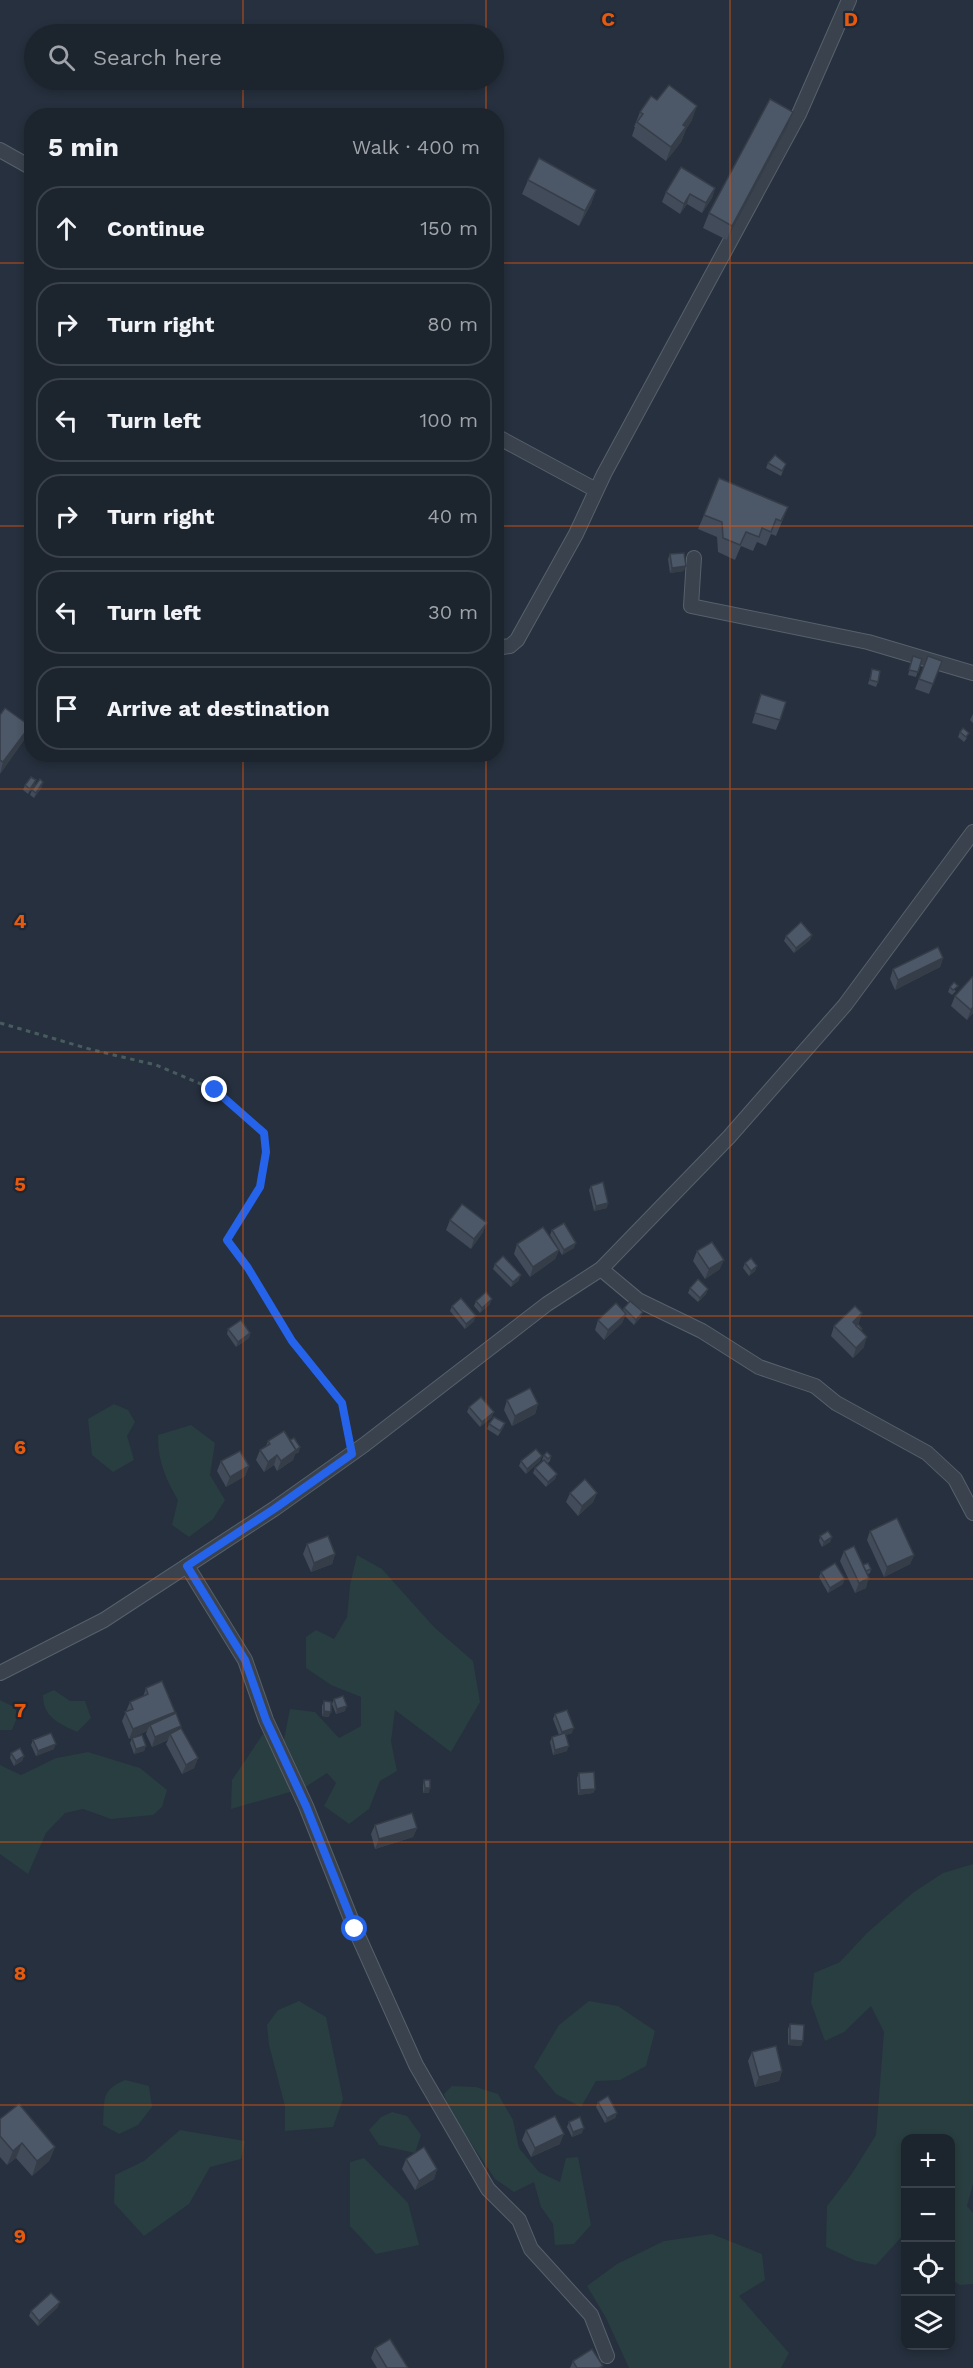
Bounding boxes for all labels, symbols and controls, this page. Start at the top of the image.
text: C [601,7,615,31]
text: D [844,7,858,31]
search box [24,24,504,90]
icon: search [45,41,78,74]
text: Search here [93,45,222,70]
text: 5 min [48,132,119,162]
text: Walk · 400 m [352,135,480,159]
icon: ahead [50,212,83,245]
text: Continue [107,216,205,241]
text: 150 m [420,216,478,240]
icon: right [50,308,83,341]
text: Turn right [107,312,214,337]
text: 80 m [427,312,478,336]
icon: left [50,404,83,437]
text: Turn left [107,408,201,433]
text: 100 m [419,408,478,432]
icon: right [50,500,83,533]
text: Turn right [107,504,214,529]
text: 40 m [427,504,478,528]
icon: left [50,596,83,629]
text: Turn left [107,600,201,625]
text: 30 m [428,600,478,624]
icon: arrive [50,692,83,725]
text: Arrive at destination [107,696,330,721]
text: 4 [14,909,27,933]
route end [201,1076,227,1102]
text: 5 [14,1172,26,1196]
text: 6 [14,1435,26,1459]
text: 7 [14,1698,26,1722]
route start [341,1915,367,1941]
text: 8 [14,1961,26,1985]
map controls [901,2134,955,2350]
button: + [901,2134,955,2188]
button: − [901,2188,955,2242]
text: 9 [14,2224,26,2248]
button: locate [901,2242,955,2296]
button: layers [901,2296,955,2350]

